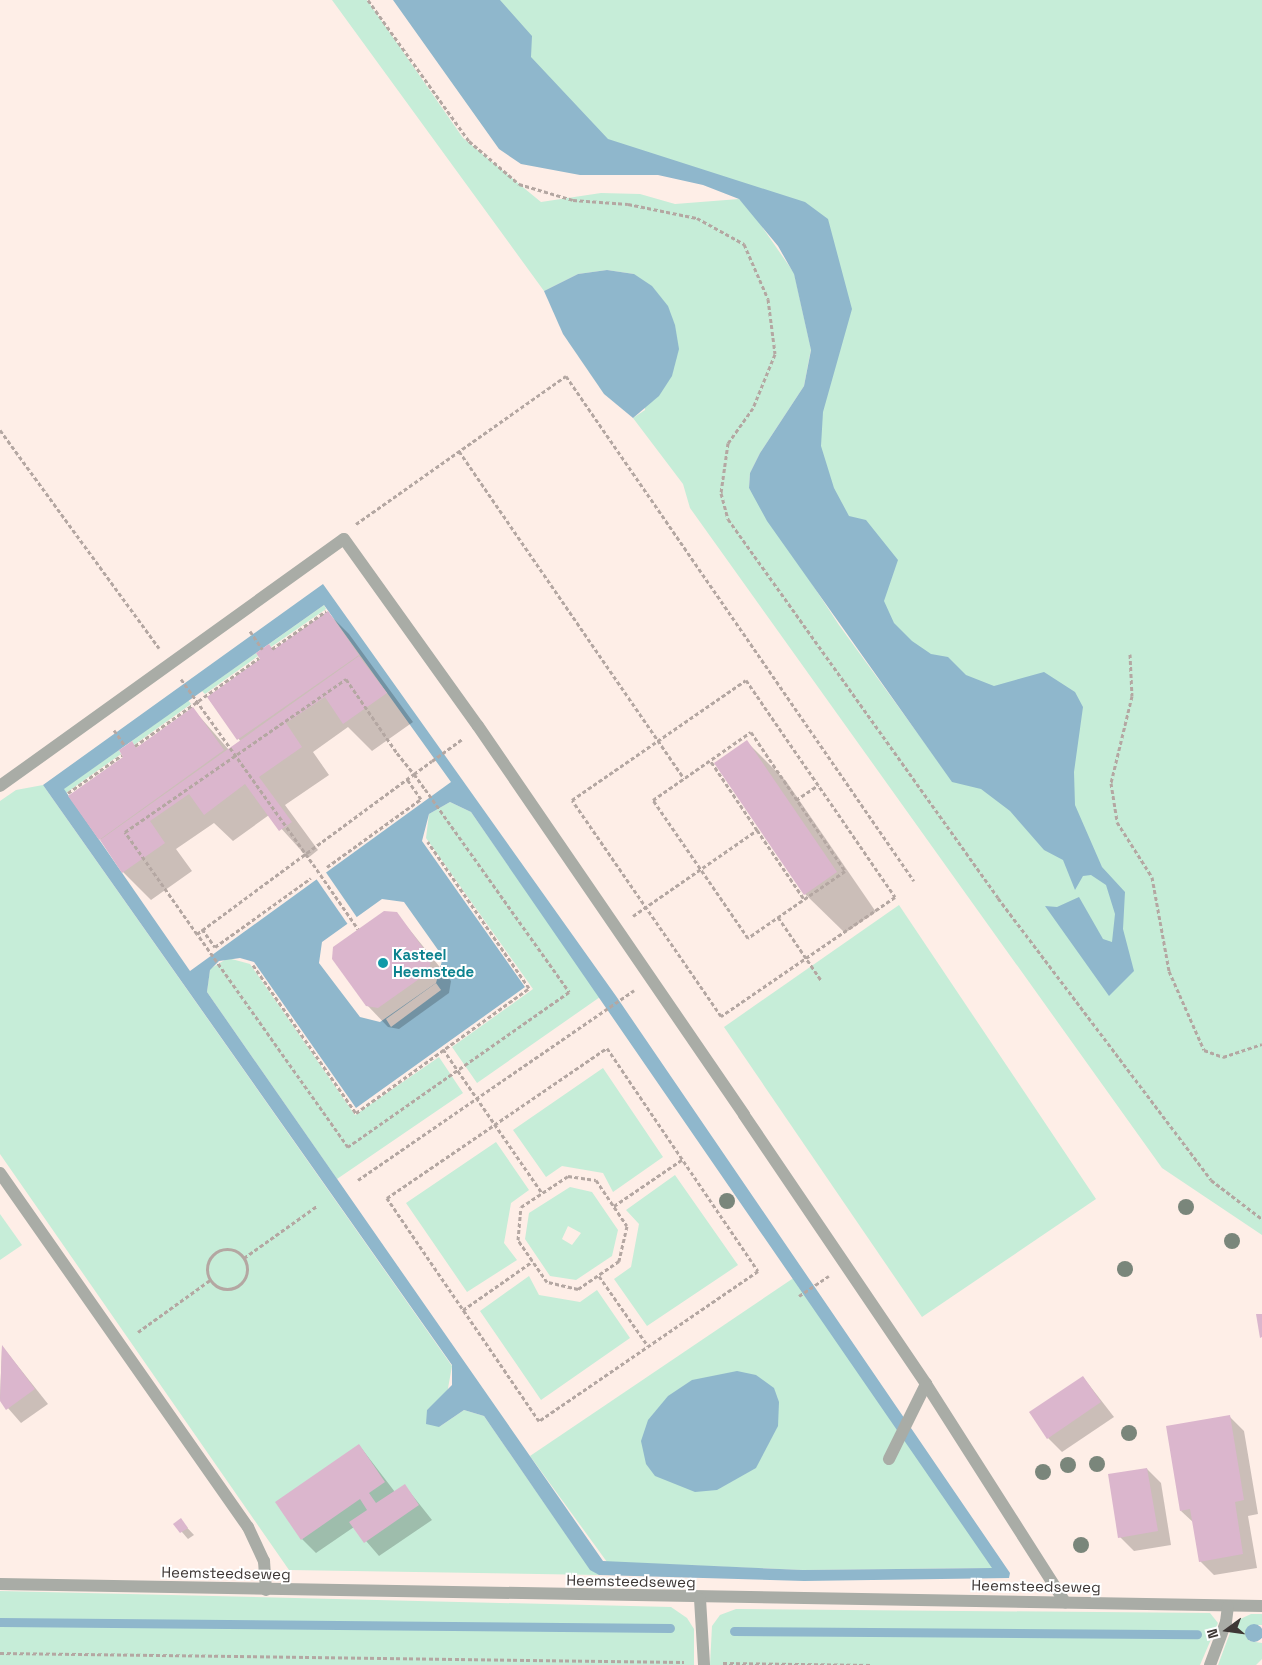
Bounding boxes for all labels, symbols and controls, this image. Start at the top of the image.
place label: Kasteel Heemstede [393,945,474,980]
marker: Kasteel Heemstede [377,957,389,969]
street label: Heemsteedseweg [161,1563,291,1583]
street label: Heemsteedseweg [566,1571,696,1591]
street label: Heemsteedseweg [971,1576,1101,1596]
north arrow [1202,1605,1252,1655]
text: N [1203,1627,1222,1640]

